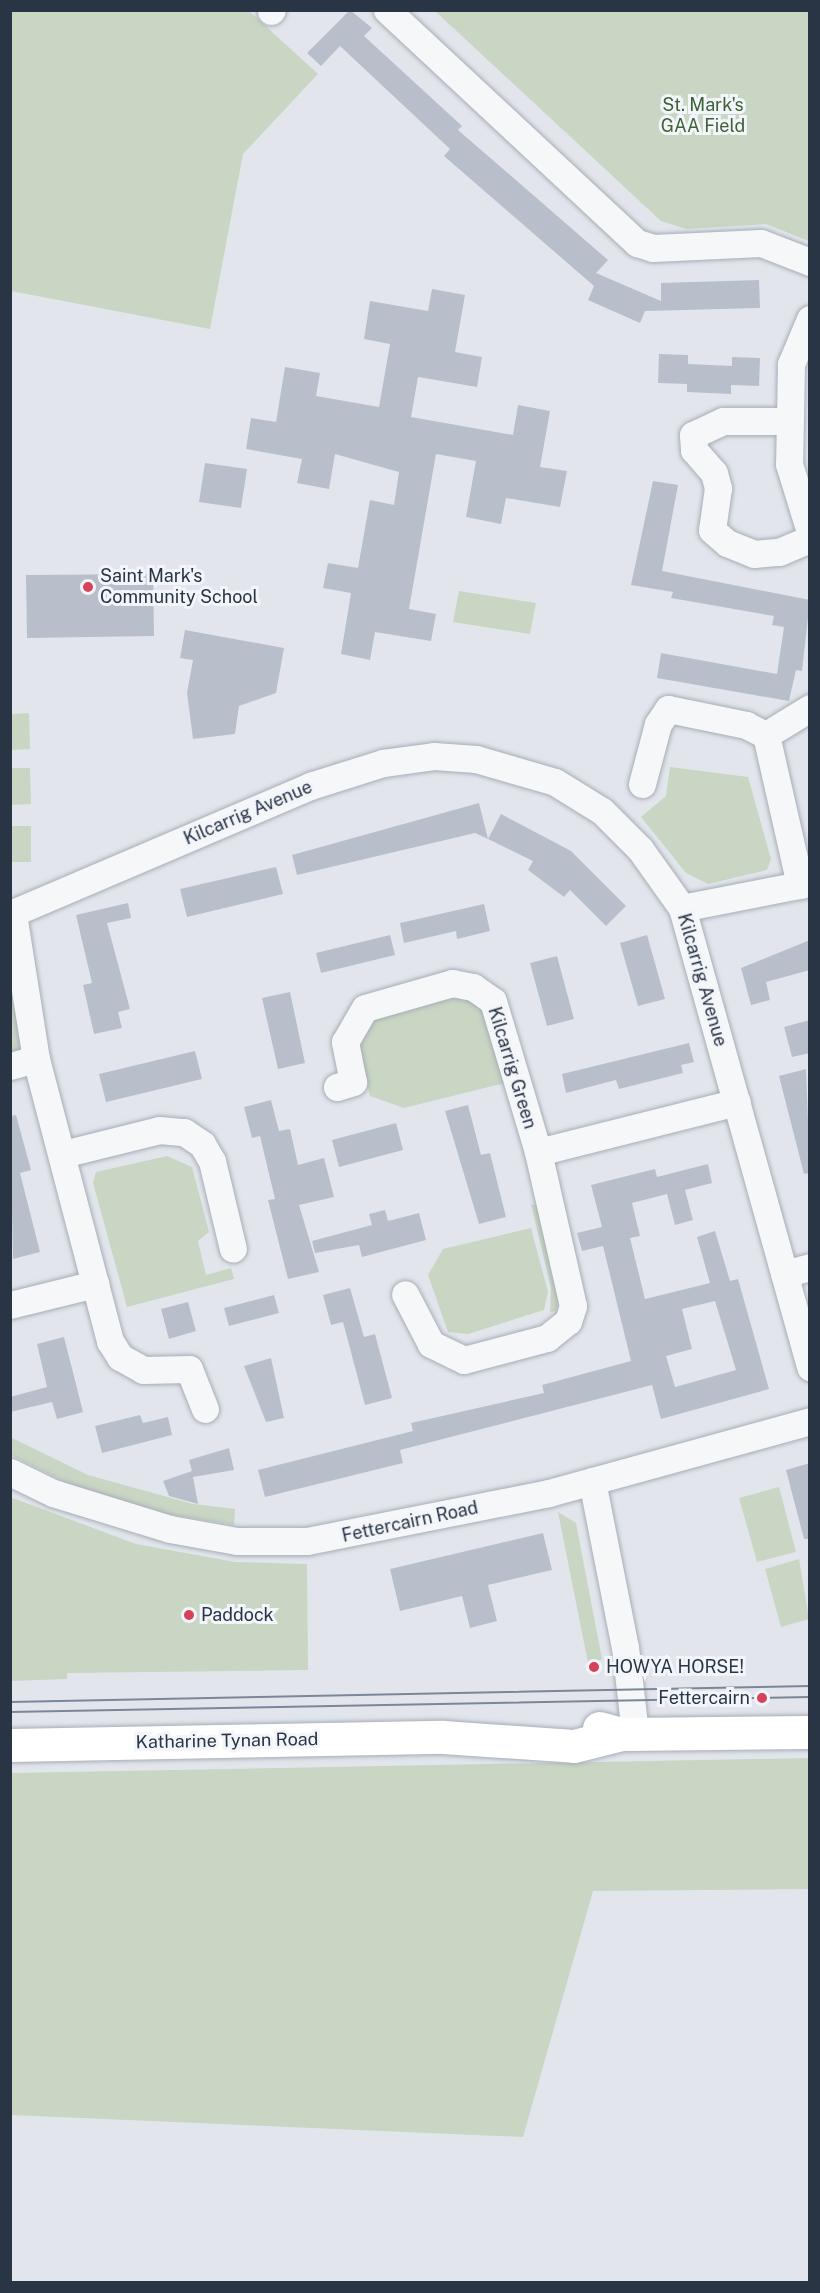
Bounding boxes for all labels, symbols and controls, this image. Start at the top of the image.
park label: St. Mark's GAA Field [661,95,745,138]
place label: Saint Mark's Community School [100,566,258,608]
marker: Saint Mark's Community School [81,580,95,594]
street label: Kilcarrig Avenue [181,776,315,850]
street label: Kilcarrig Avenue [673,911,731,1049]
street label: Kilcarrig Green [483,1004,541,1132]
street label: Fettercairn Road [340,1497,480,1547]
place label: Paddock [201,1604,274,1626]
marker: Paddock [182,1608,196,1622]
place label: HOWYA HORSE! [606,1656,744,1678]
marker: HOWYA HORSE! [587,1660,601,1674]
place label: Fettercairn [658,1687,750,1709]
marker: Fettercairn [755,1691,769,1705]
street label: Katharine Tynan Road [135,1729,319,1753]

